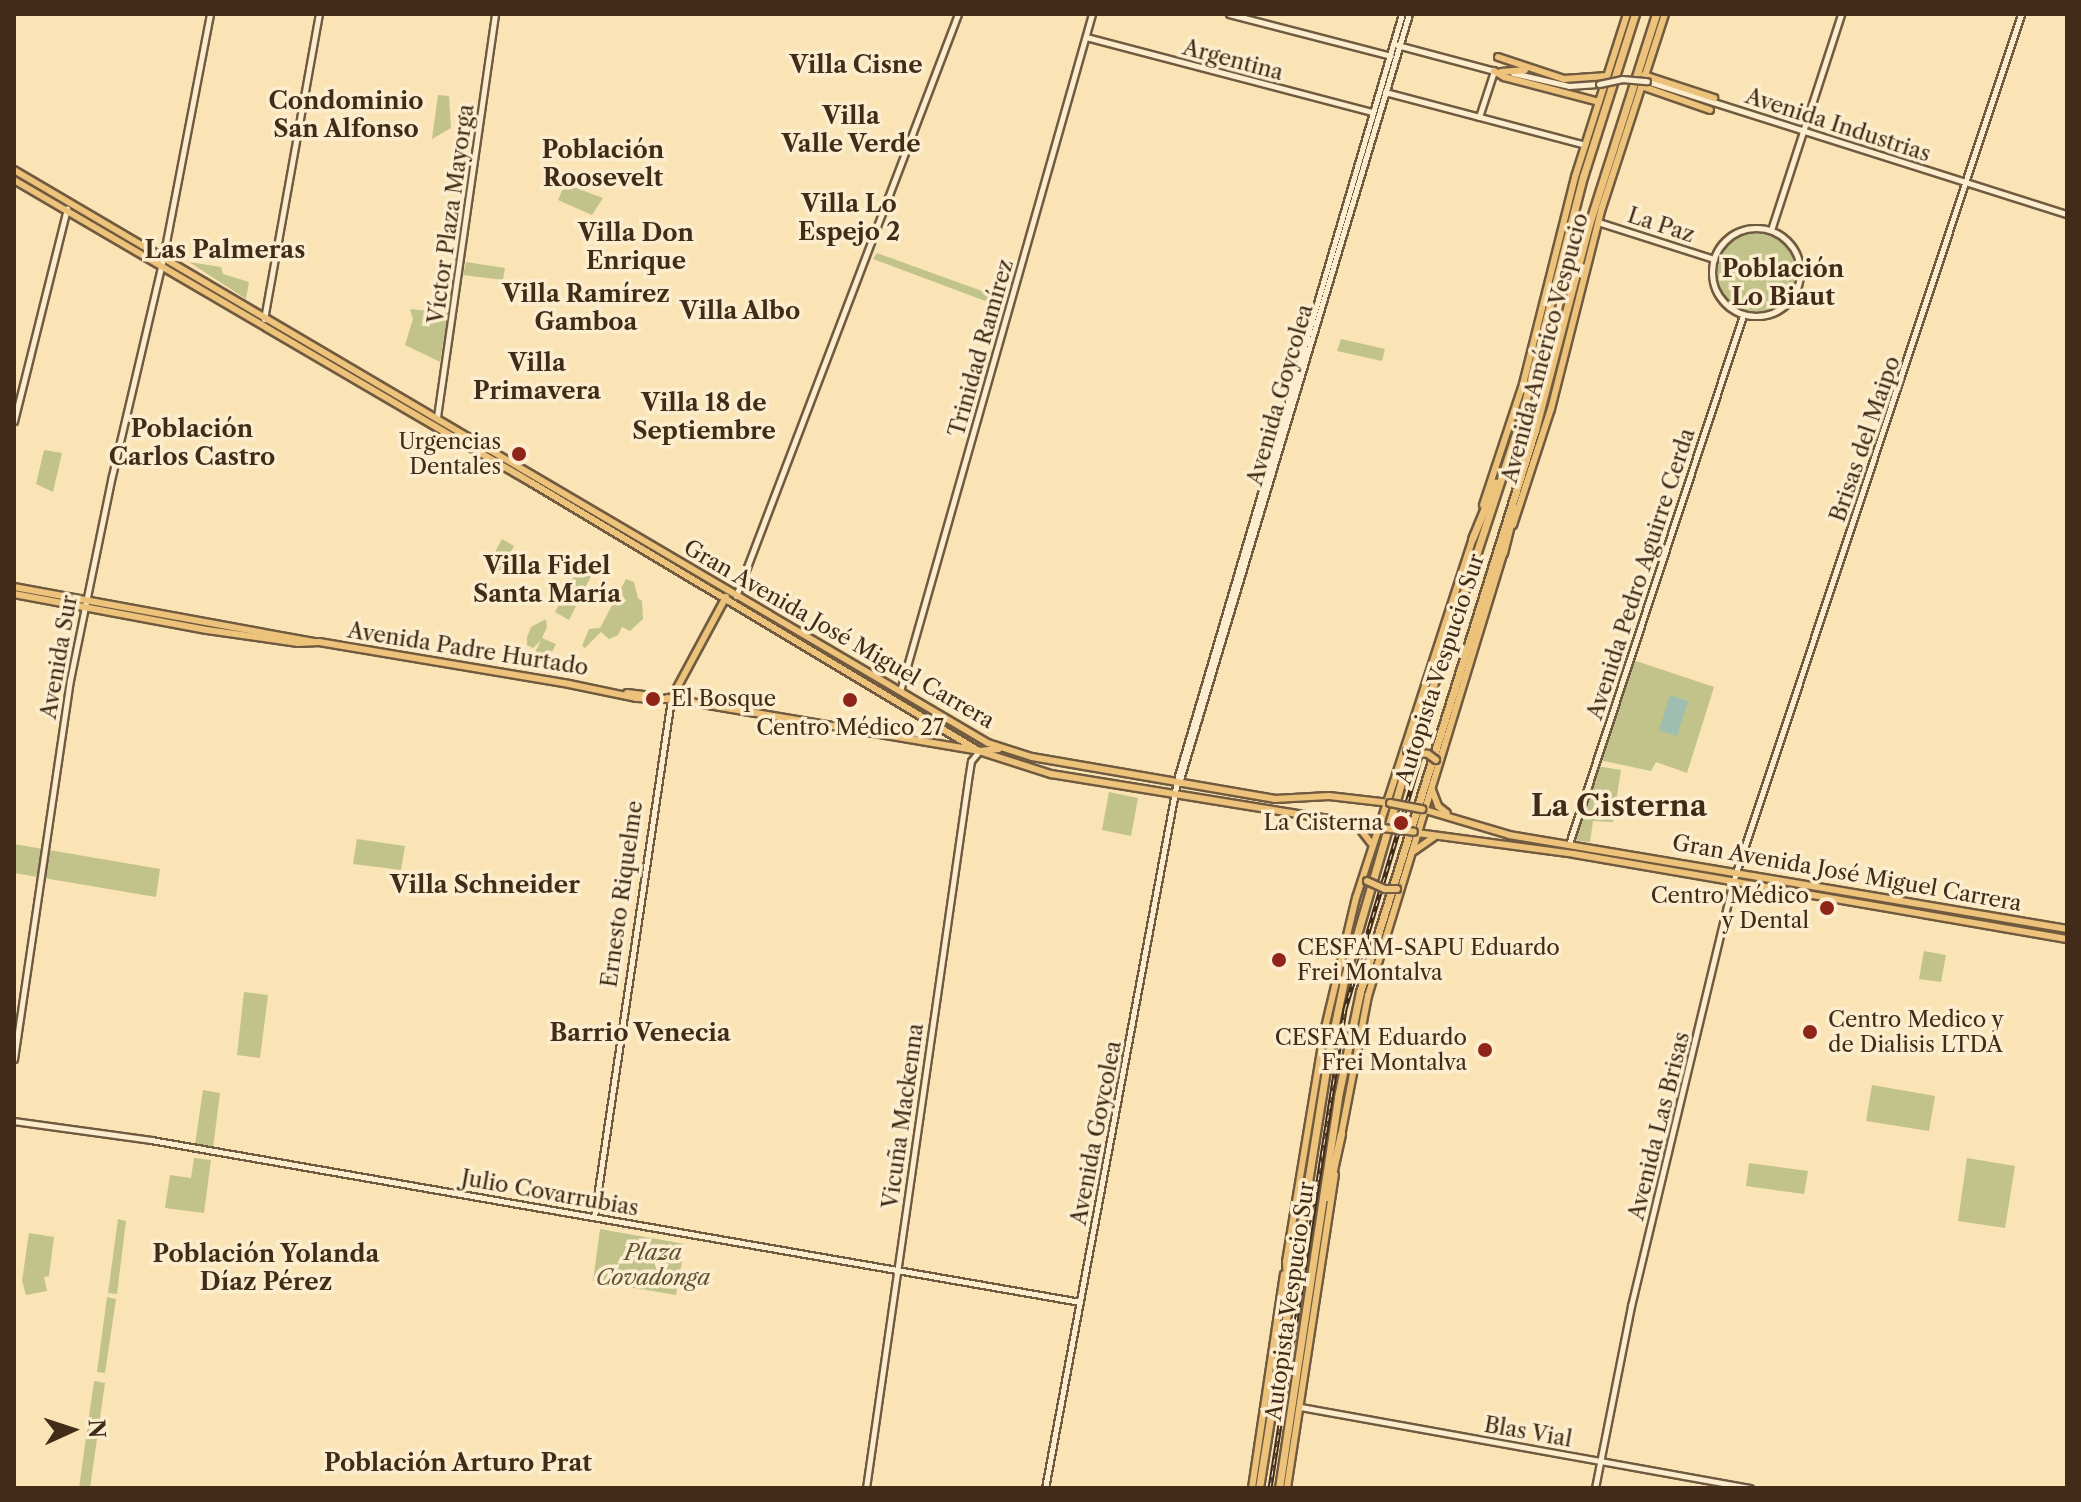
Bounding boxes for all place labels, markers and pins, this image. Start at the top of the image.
place label: Urgencias Dentales [398,428,501,480]
marker: Urgencias Dentales [508,443,530,465]
place label: El Bosque [671,686,776,712]
marker: El Bosque [642,688,664,710]
marker: Centro Médico 27 [839,689,861,711]
place label: Centro Médico 27 [756,715,944,741]
place label: La Cisterna [1263,810,1383,836]
marker: La Cisterna [1390,812,1412,834]
place label: Centro Médico y Dental [1651,882,1809,934]
marker: Centro Médico y Dental [1816,897,1838,919]
place label: CESFAM-SAPU Eduardo Frei Montalva [1297,934,1560,986]
marker: CESFAM-SAPU Eduardo Frei Montalva [1268,949,1290,971]
place label: Centro Medico y de Dialisis LTDA [1828,1006,2004,1058]
marker: Centro Medico y de Dialisis LTDA [1799,1021,1821,1043]
place label: CESFAM Eduardo Frei Montalva [1275,1024,1467,1076]
marker: CESFAM Eduardo Frei Montalva [1474,1039,1496,1061]

